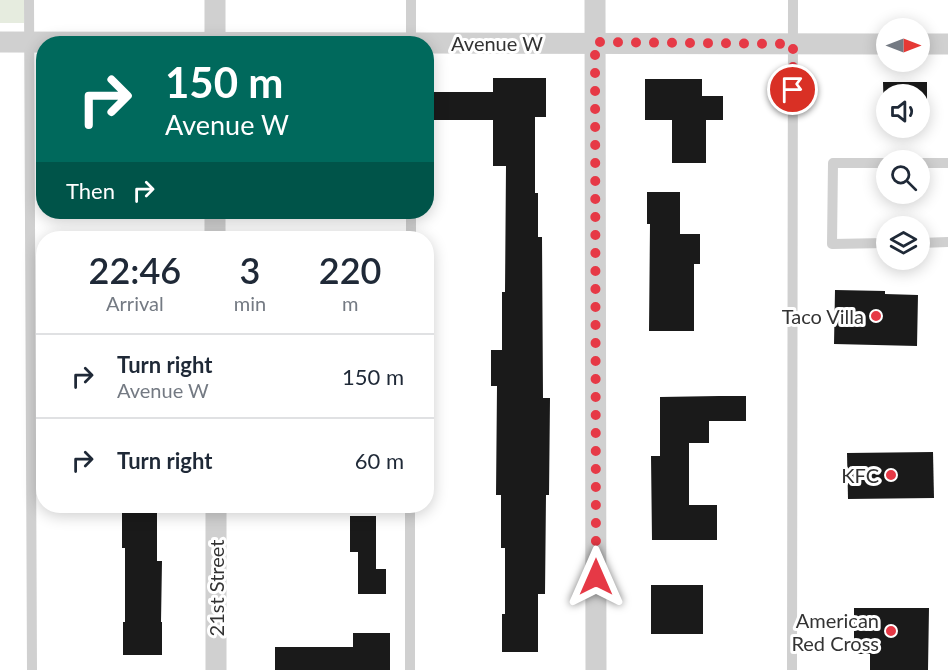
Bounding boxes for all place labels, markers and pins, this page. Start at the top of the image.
pin [767,64,818,115]
place label: Taco Villa [782,304,864,328]
marker: Taco Villa [869,309,883,323]
place label: KFC [841,463,879,487]
marker: KFC [884,468,898,482]
place label: American Red Cross [791,608,879,655]
marker: American Red Cross [884,624,898,638]

